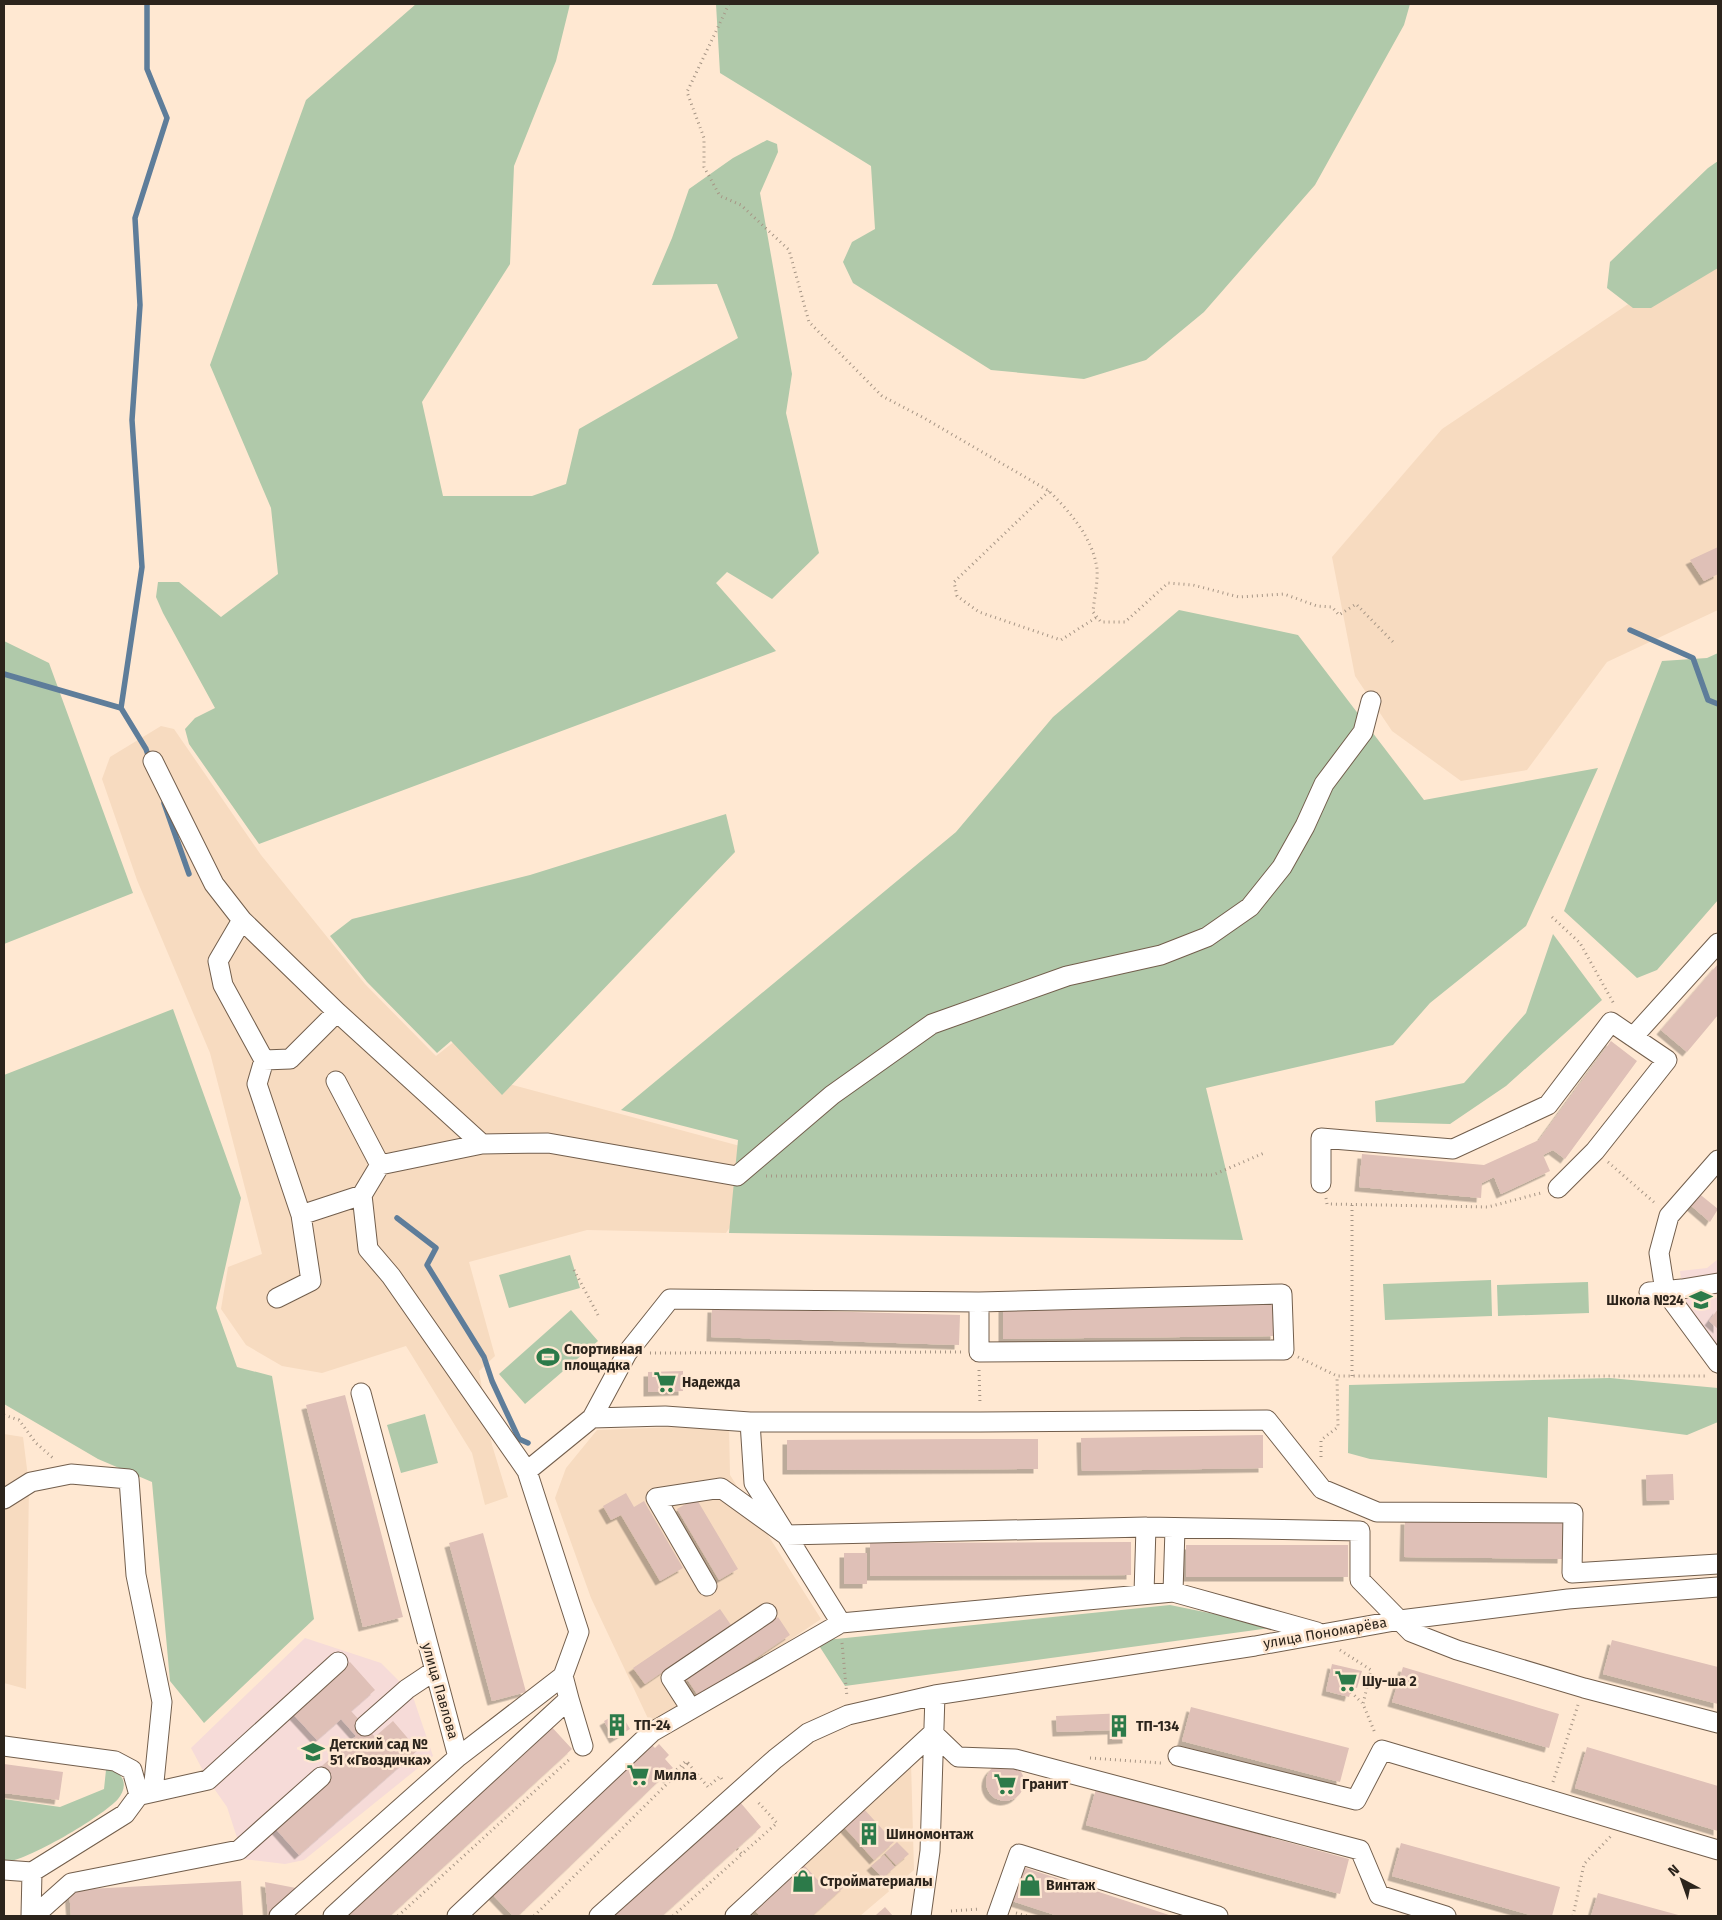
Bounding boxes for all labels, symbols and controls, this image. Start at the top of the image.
school or university icon: Школа №24 [1688,1287,1714,1313]
place label: Школа №24 [1606,1292,1684,1309]
place label: Спортивная площадка [564,1341,643,1374]
sports icon: Спортивная площадка [535,1344,561,1370]
supermarket icon: Надежда [652,1369,678,1395]
place label: Надежда [682,1374,741,1391]
street label: улица Пономарёва [1262,1614,1388,1652]
street label: улица Павлова [418,1641,462,1741]
supermarket icon: Шу-ша 2 [1333,1668,1359,1694]
place label: Шу-ша 2 [1362,1673,1417,1690]
building icon: ТП-24 [604,1712,630,1738]
building icon: ТП-134 [1106,1713,1132,1739]
place label: ТП-24 [634,1717,671,1734]
place label: ТП-134 [1136,1718,1179,1735]
place label: Детский сад № 51 «Гвоздичка» [329,1736,432,1769]
school or university icon: Детский сад № 51 «Гвоздичка» [300,1739,326,1765]
supermarket icon: Милла [625,1762,651,1788]
place label: Милла [654,1767,697,1784]
supermarket icon: Гранит [992,1771,1018,1797]
place label: Гранит [1022,1776,1069,1793]
building icon: Шиномонтаж [856,1821,882,1847]
place label: Шиномонтаж [886,1826,974,1843]
north arrow [1657,1855,1707,1905]
text: N [1665,1861,1683,1880]
shop icon: Стройматериалы [790,1868,816,1894]
shop icon: Винтаж [1017,1872,1043,1898]
place label: Стройматериалы [820,1873,933,1890]
place label: Винтаж [1046,1877,1096,1894]

